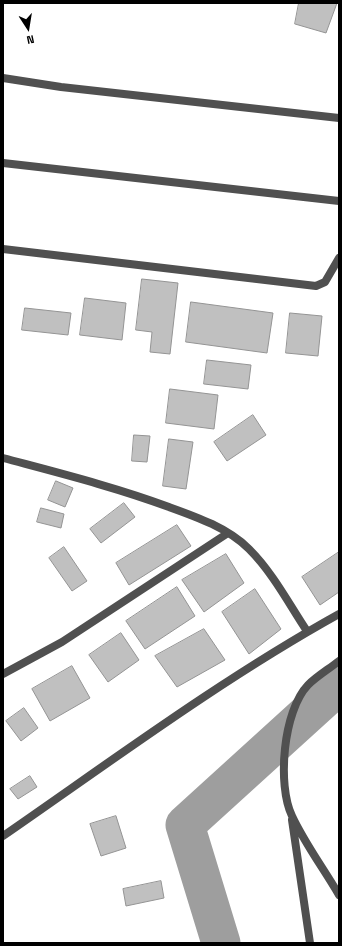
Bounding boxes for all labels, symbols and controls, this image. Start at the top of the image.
north arrow [8,8,48,48]
text: N [25,32,36,47]

